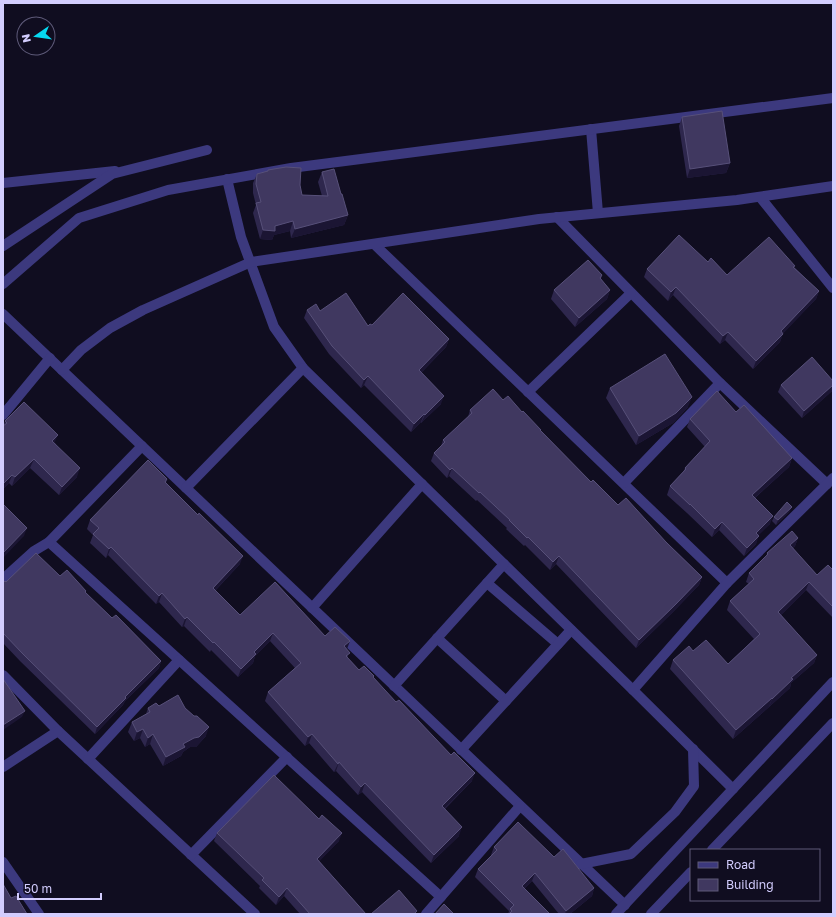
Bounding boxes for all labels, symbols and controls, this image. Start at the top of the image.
north arrow [16,16,56,56]
text: N [18,33,33,44]
legend [690,849,820,901]
text: Road [726,857,755,872]
scale bar [18,875,101,901]
text: Building [726,877,774,892]
text: 50 m [24,881,52,896]

